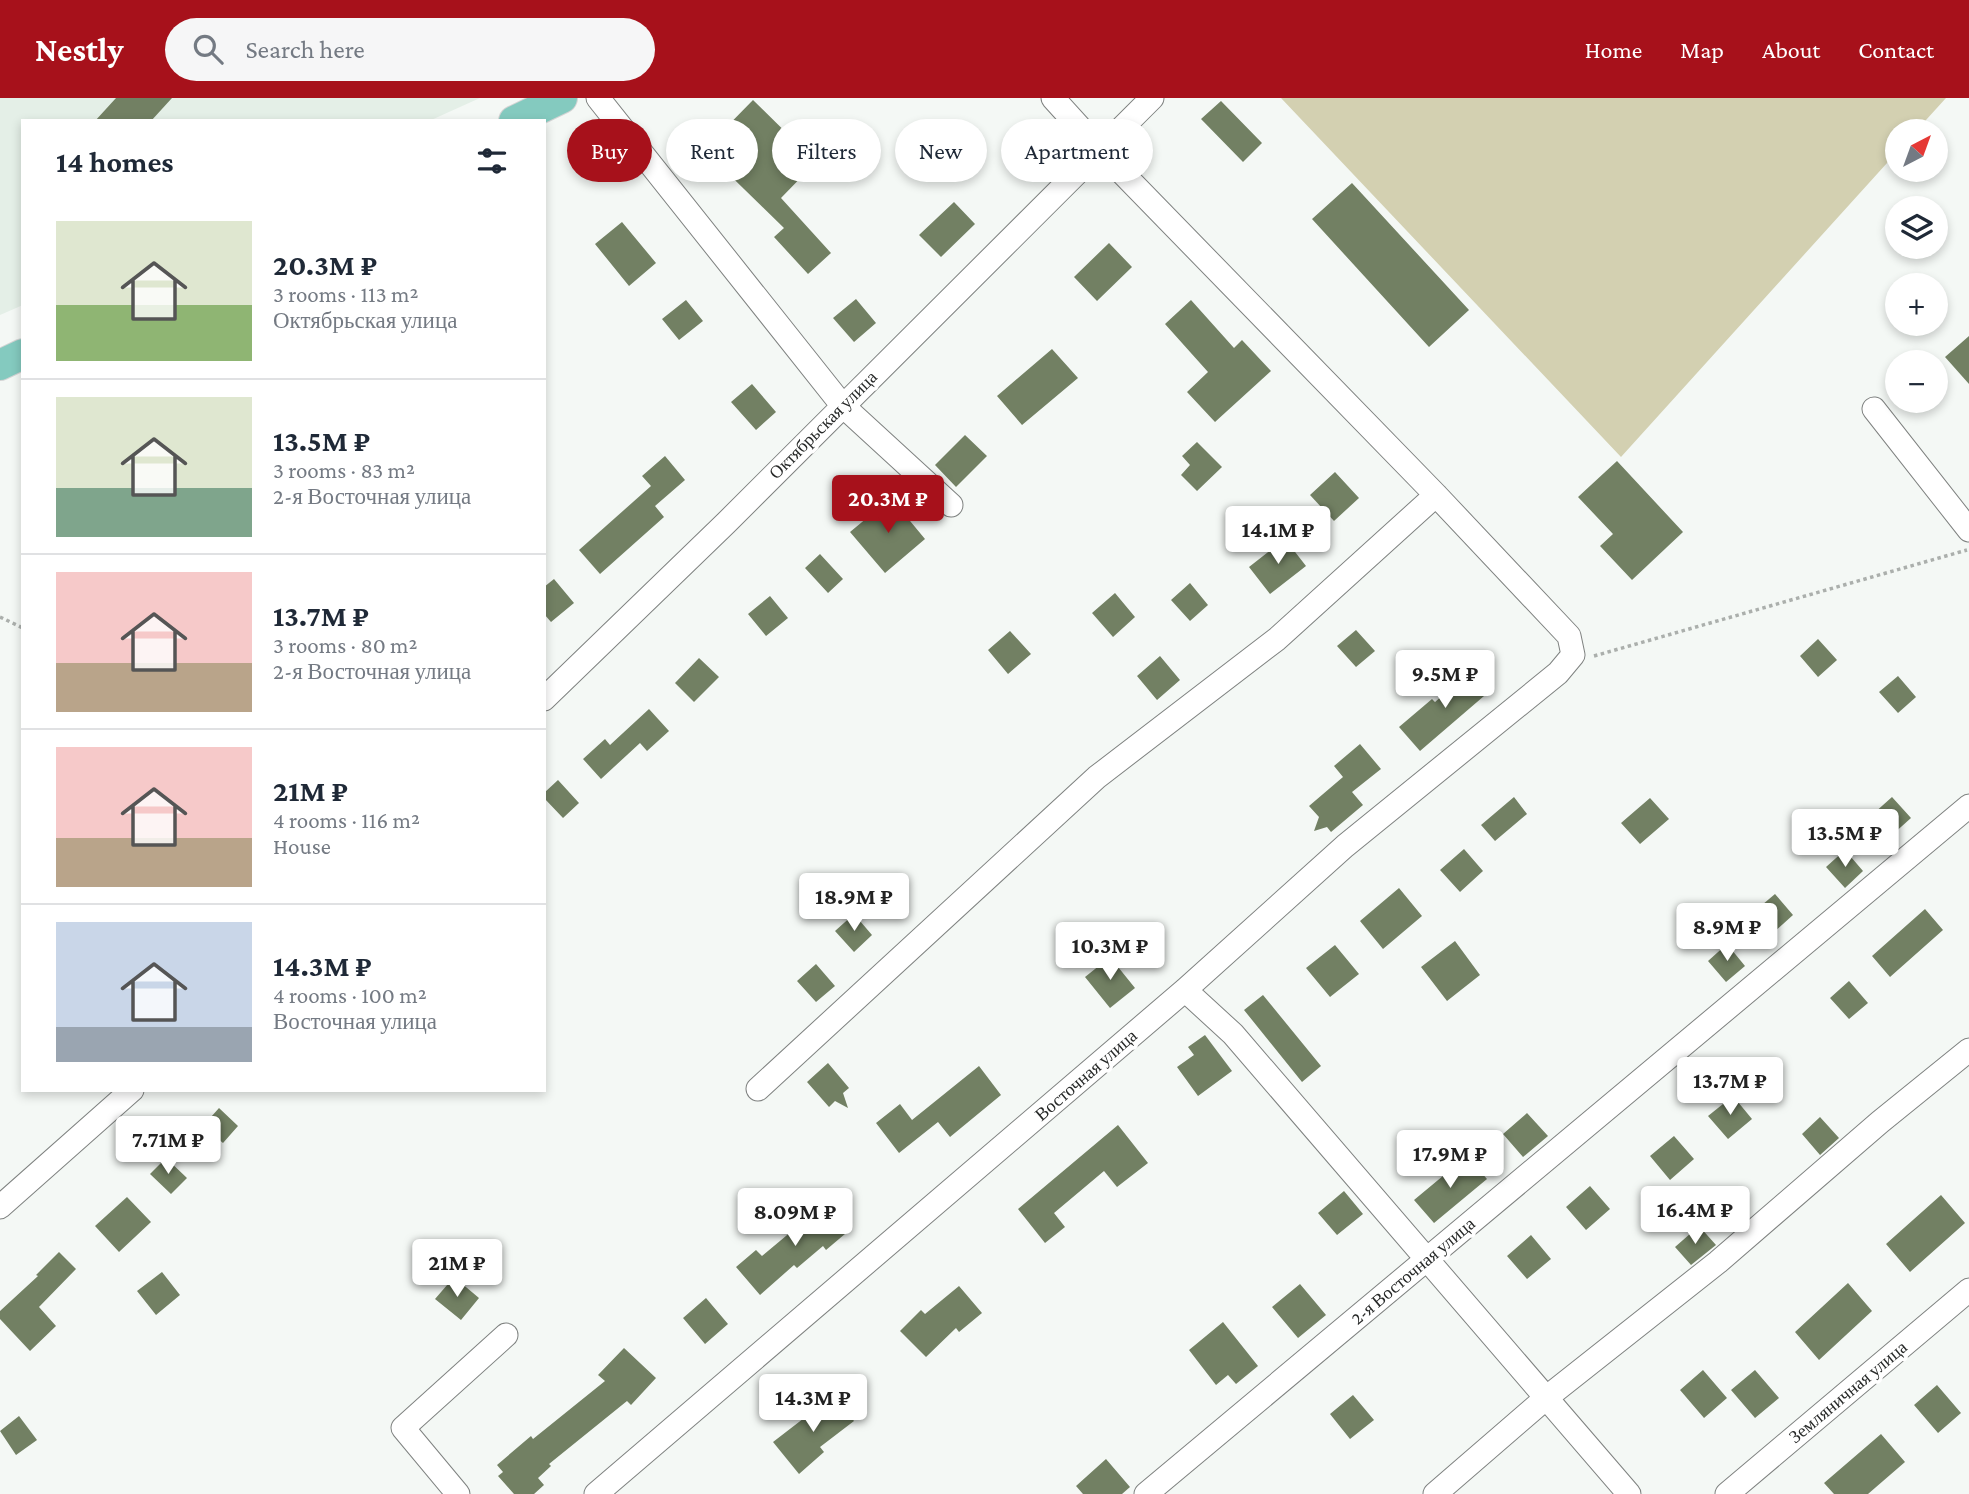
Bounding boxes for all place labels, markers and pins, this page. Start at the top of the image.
pin: 20.3M ₽ [823,476,953,535]
pin: 14.1M ₽ [1213,506,1343,566]
pin: 9.5M ₽ [1388,650,1502,710]
pin: 13.5M ₽ [1780,810,1910,869]
pin: 18.9M ₽ [789,874,919,933]
pin: 8.9M ₽ [1670,904,1784,963]
pin: 10.3M ₽ [1045,922,1175,982]
pin: 13.7M ₽ [1665,1058,1795,1117]
pin: 7.71M ₽ [103,1116,233,1176]
pin: 17.9M ₽ [1385,1130,1515,1190]
pin: 16.4M ₽ [1630,1186,1760,1246]
pin: 8.09M ₽ [730,1188,860,1248]
pin: 21M ₽ [408,1240,506,1299]
pin: 14.3M ₽ [748,1374,878,1434]

